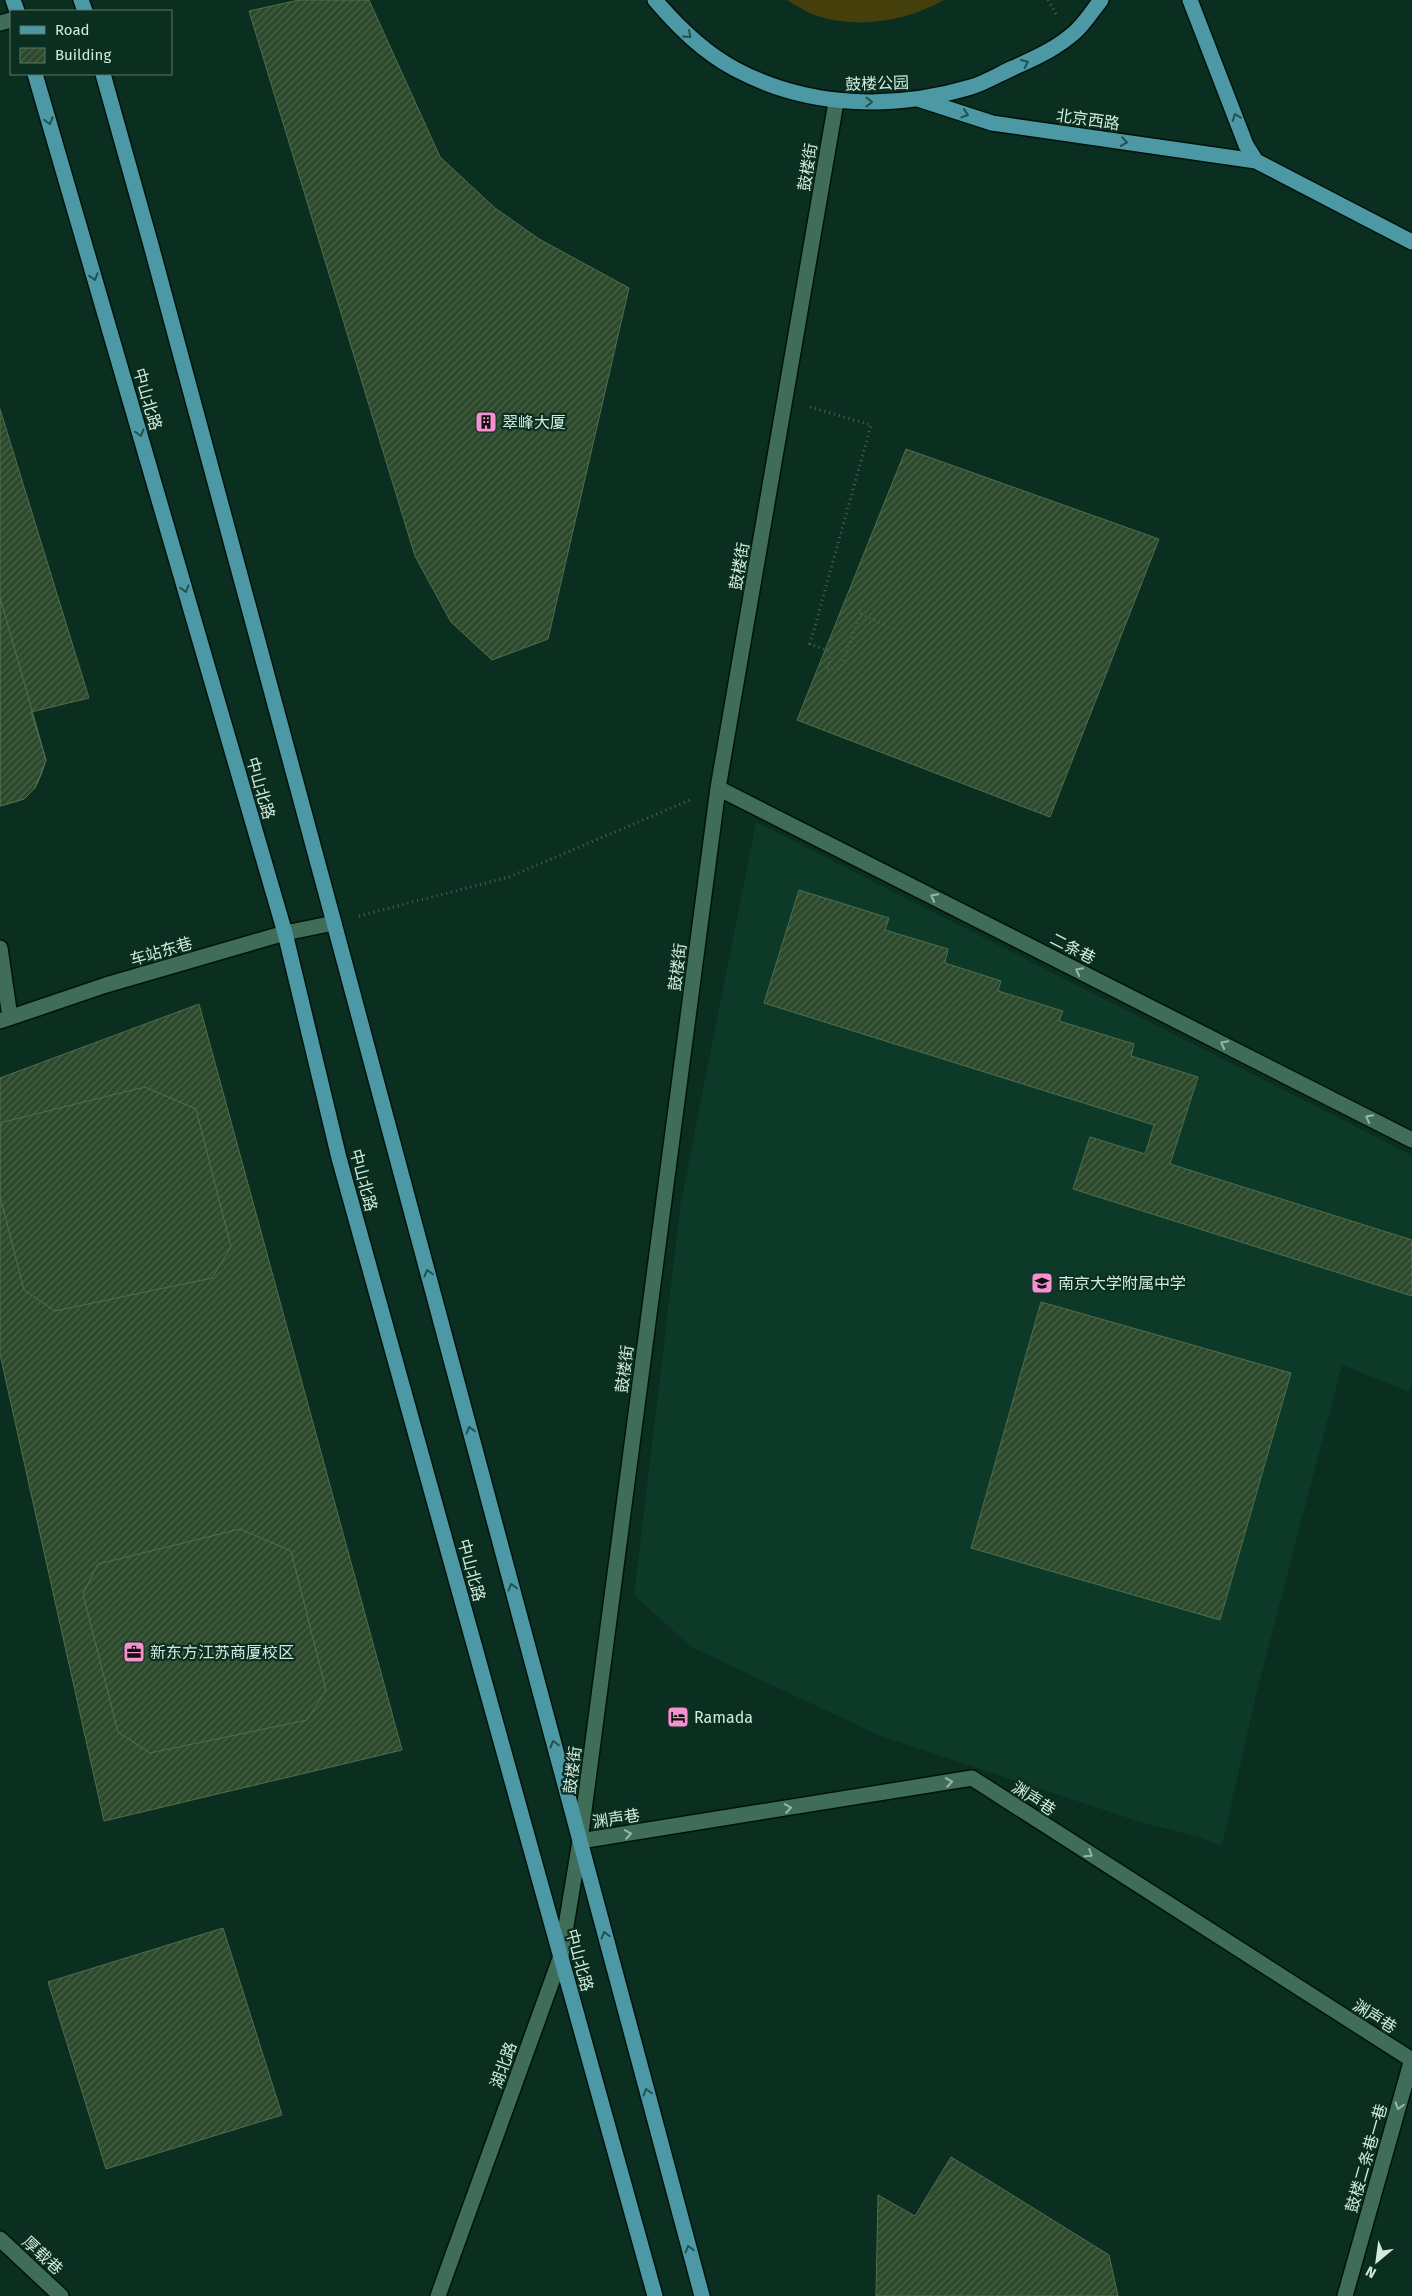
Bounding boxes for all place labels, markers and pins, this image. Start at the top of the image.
building icon: 翠峰大厦 [474,410,498,434]
place label: 翠峰大厦 [502,413,566,432]
school or university icon: 南京大学附属中学 [1030,1271,1054,1295]
place label: 南京大学附属中学 [1058,1274,1186,1293]
office icon: 新东方江苏商厦校区 [122,1640,146,1664]
place label: 新东方江苏商厦校区 [150,1643,294,1662]
hotel icon: Ramada [666,1705,690,1729]
place label: Ramada [694,1708,753,1727]

